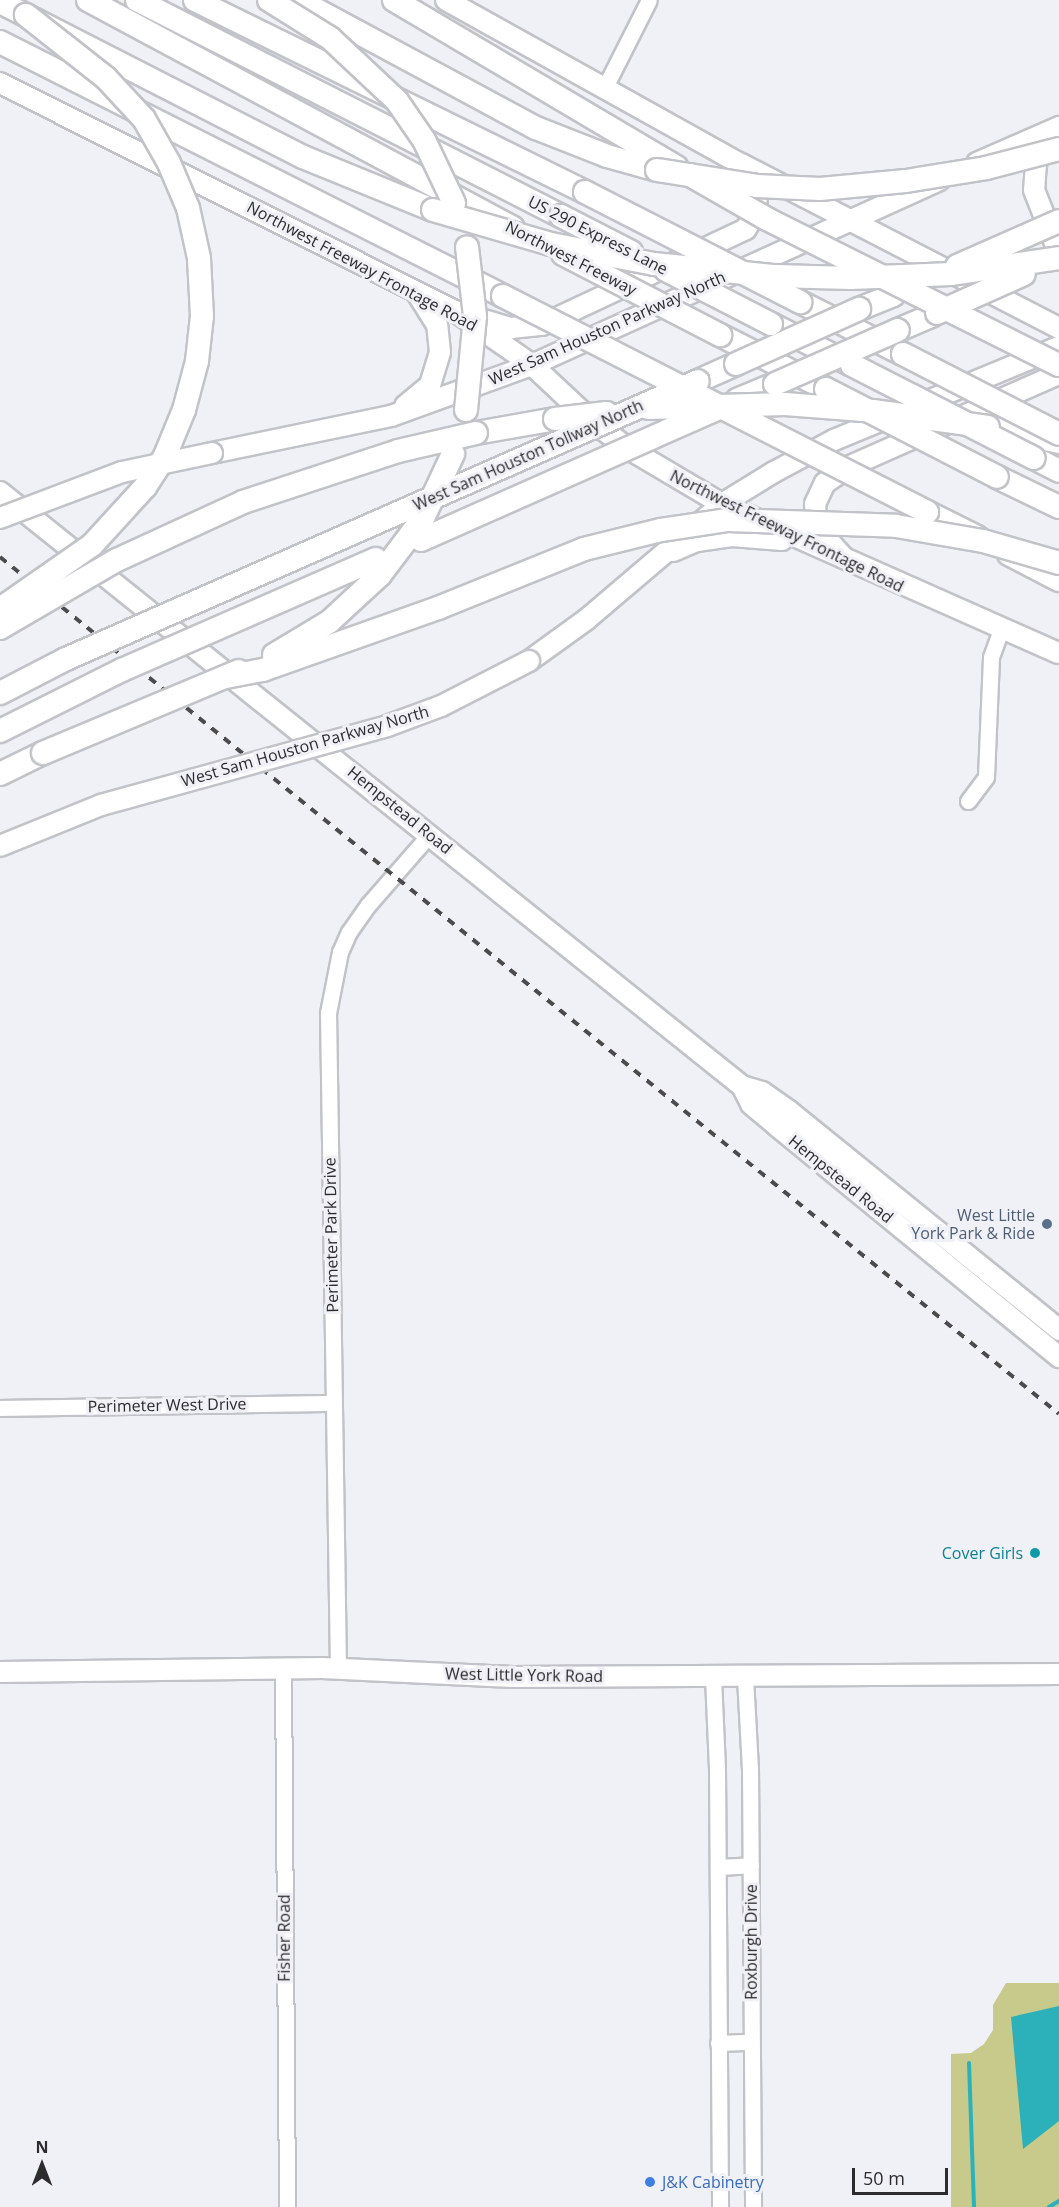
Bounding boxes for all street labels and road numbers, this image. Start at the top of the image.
street label: US 290 Express Lane [525,191,671,279]
street label: Northwest Freeway Frontage Road [244,197,480,335]
street label: Northwest Freeway [502,217,640,299]
street label: West Sam Houston Parkway North [486,267,728,389]
street label: West Sam Houston Tollway North [410,395,646,515]
street label: Northwest Freeway Frontage Road [667,466,907,596]
street label: West Sam Houston Parkway North [179,701,431,791]
street label: Hempstead Road [344,762,456,858]
street label: Hempstead Road [785,1131,897,1227]
street label: Perimeter Park Drive [320,1157,342,1313]
street label: Perimeter West Drive [87,1394,247,1416]
street label: West Little York Road [445,1664,603,1686]
street label: Roxburgh Drive [741,1884,761,2000]
street label: Fisher Road [274,1894,294,1982]

